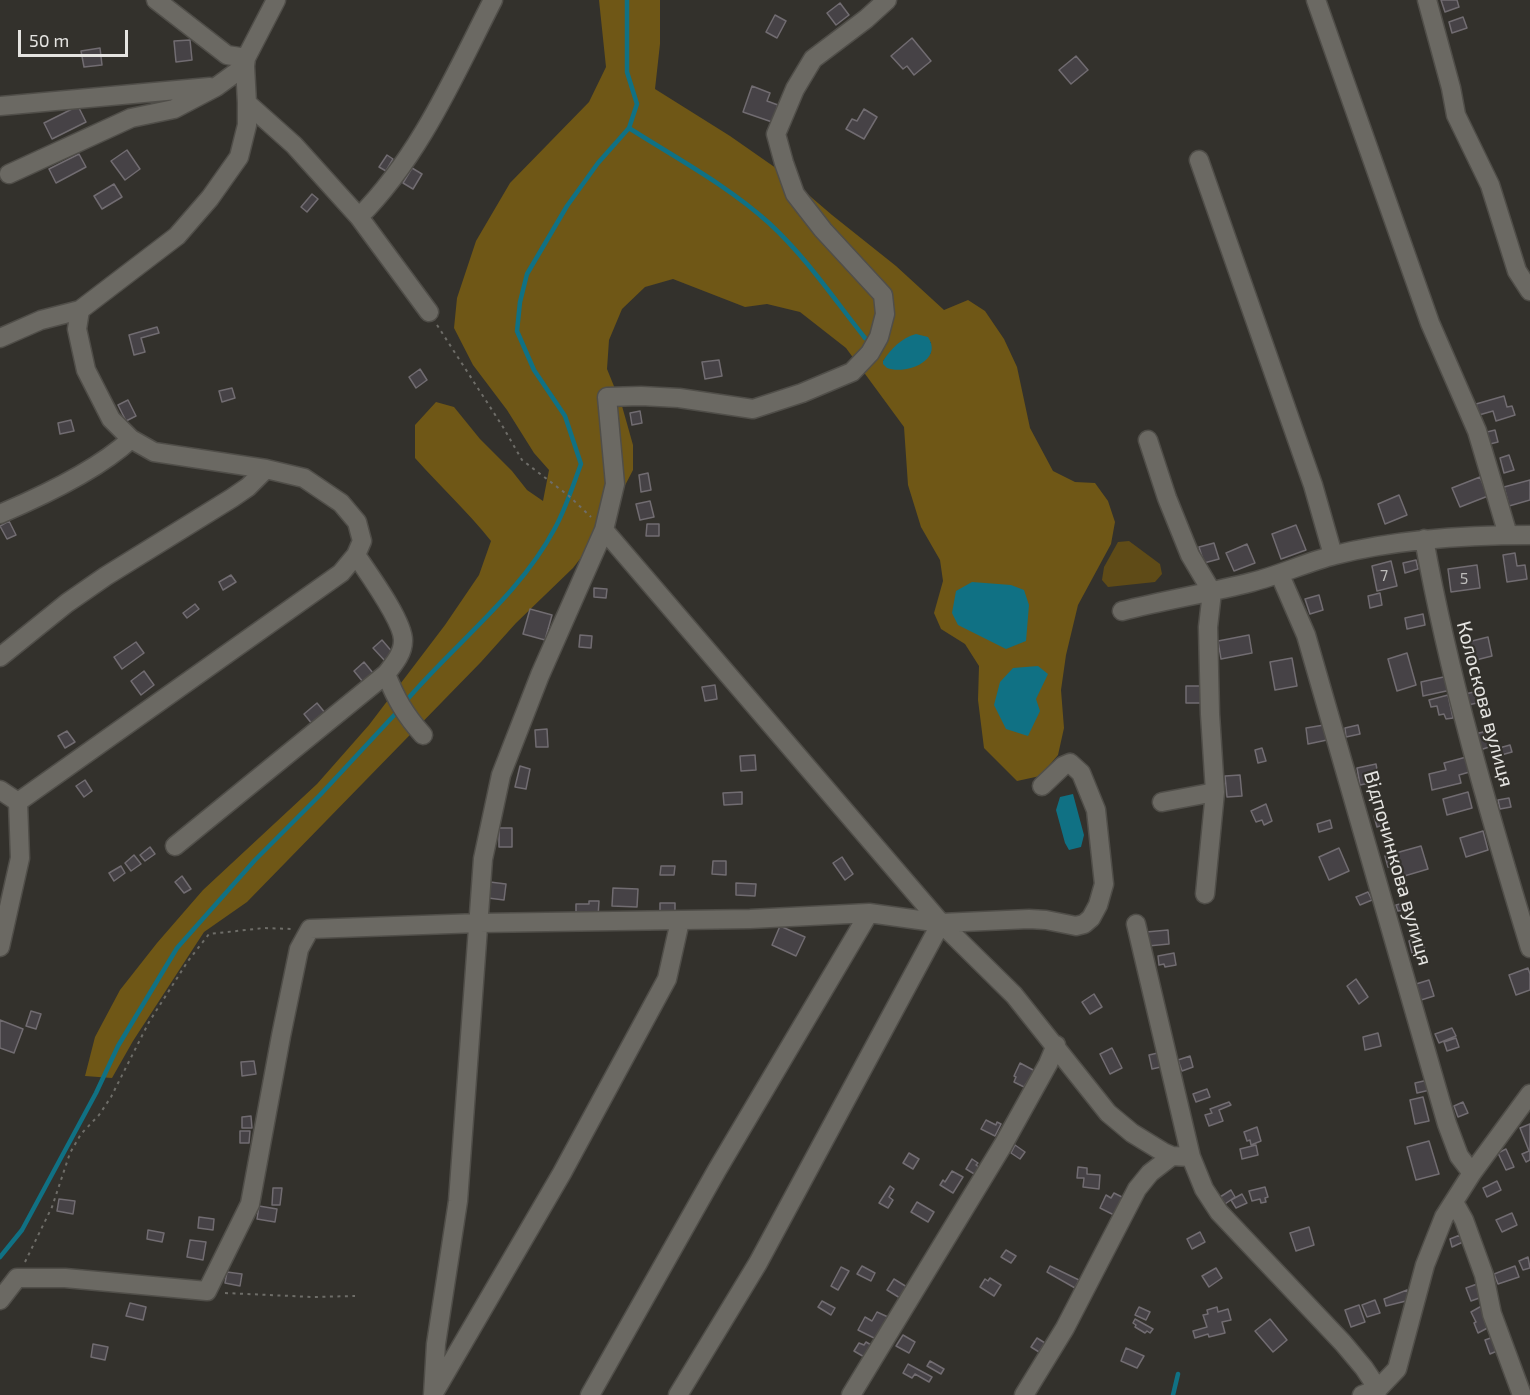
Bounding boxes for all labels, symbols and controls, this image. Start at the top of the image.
scale bar [21,18,130,56]
text: 50 m [29,29,69,51]
house number: 7 [1380,566,1388,586]
house number: 5 [1460,569,1468,589]
street label: Колоскова вулиця [1451,618,1519,790]
street label: Відпочинкова вулиця [1359,768,1437,968]

